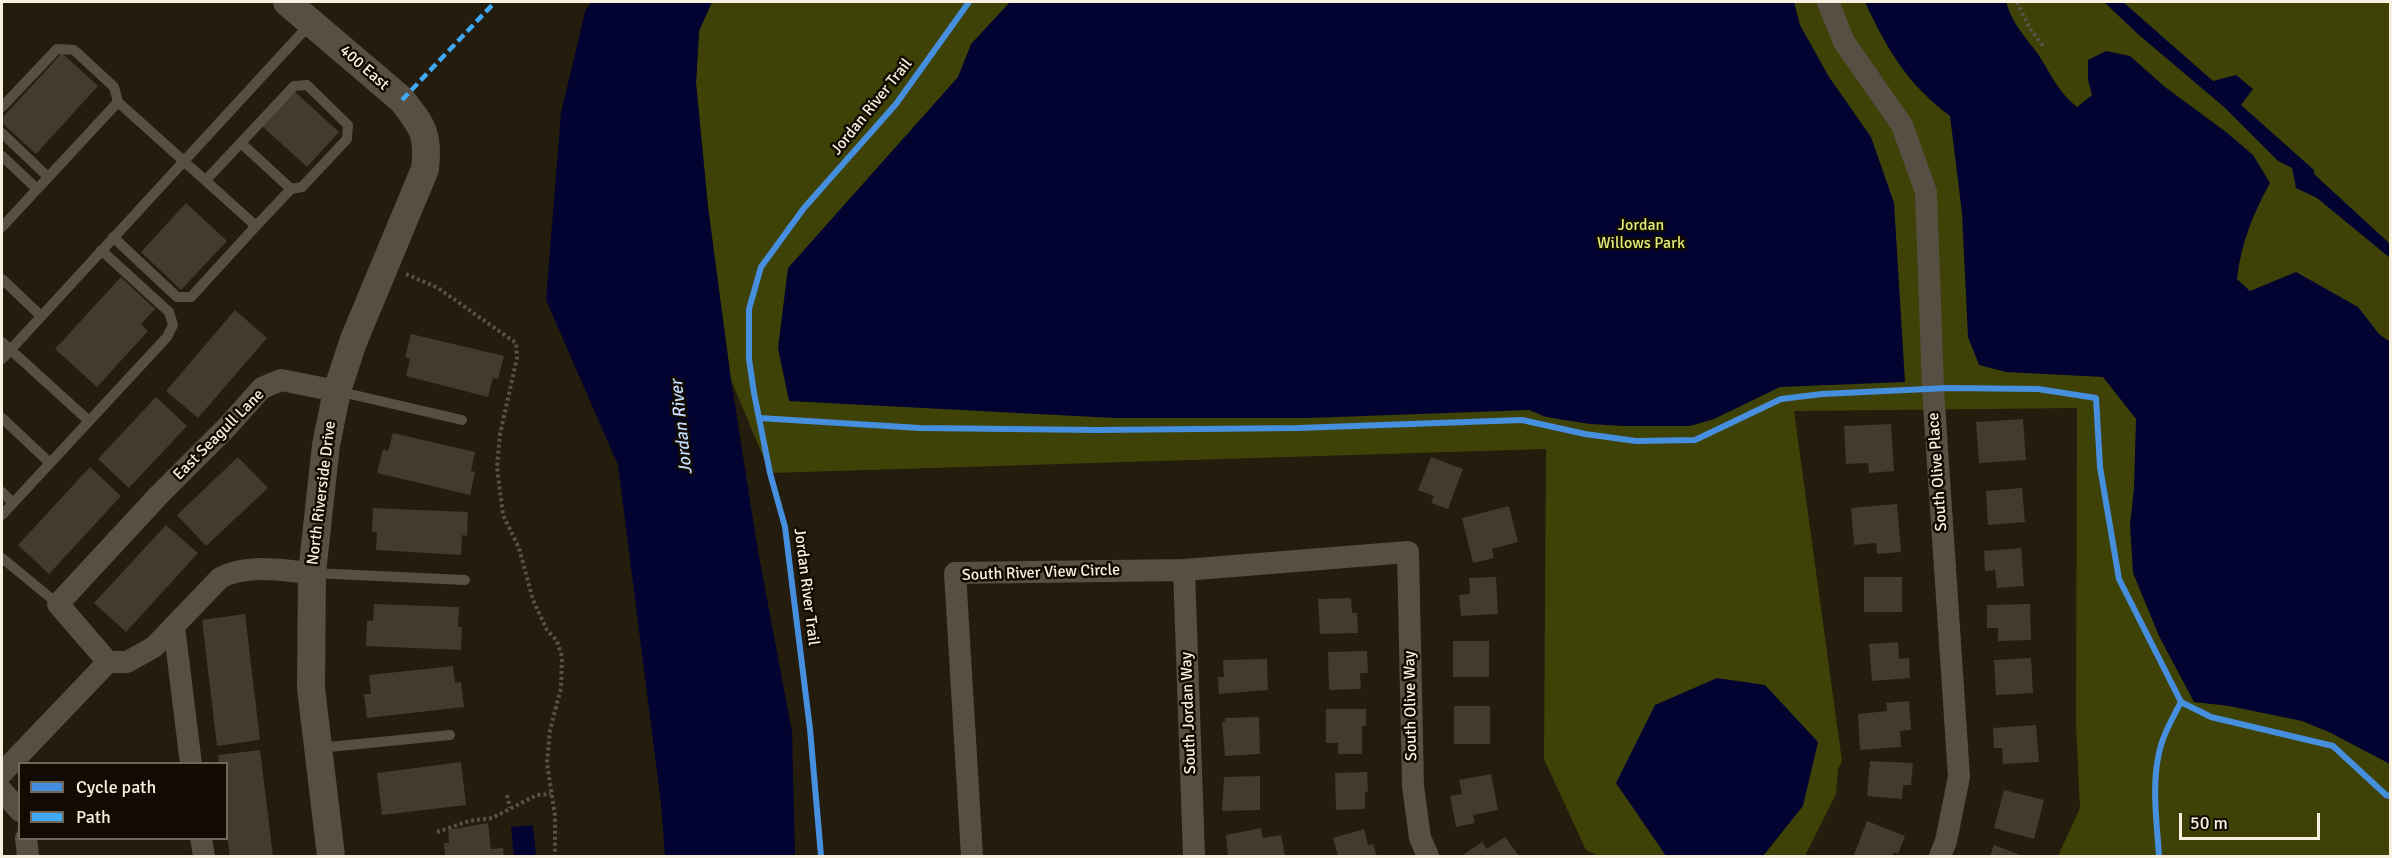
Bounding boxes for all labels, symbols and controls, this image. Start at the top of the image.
street label: 400 East [335,41,393,95]
street label: Jordan River Trail [827,55,917,159]
park label: Jordan Willows Park [1597,216,1685,254]
water label: Jordan River [666,378,698,476]
street label: East Seagull Lane [169,385,269,485]
street label: South Olive Place [1924,412,1952,532]
street label: North Riverside Drive [304,420,340,566]
street label: Jordan River Trail [789,527,823,647]
street label: South River View Circle [962,561,1120,585]
street label: South Olive Way [1400,651,1422,761]
street label: South Jordan Way [1177,652,1201,774]
legend [18,762,228,840]
text: Cycle path [76,776,156,798]
scale bar [2182,801,2323,839]
text: Path [76,806,111,828]
text: 50 m [2190,812,2228,834]

